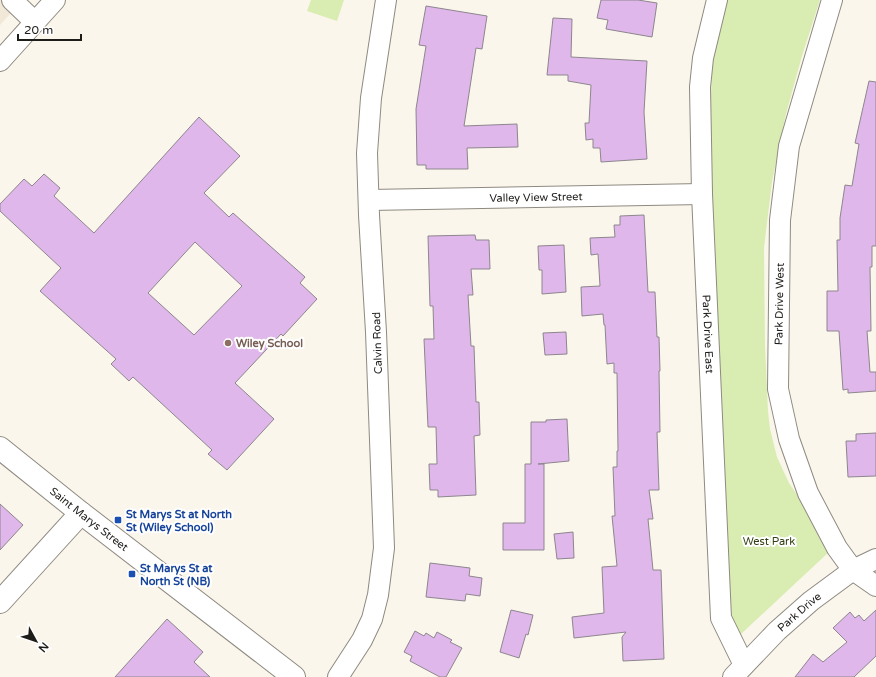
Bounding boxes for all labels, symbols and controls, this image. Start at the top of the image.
scale bar [18,16,81,42]
text: 20 m [24,23,53,37]
street label: Valley View Street [489,190,583,205]
street label: Park Drive West [772,263,787,345]
street label: Park Drive East [700,294,716,374]
street label: Calvin Road [370,312,385,374]
place label: Wiley School [236,337,303,351]
marker: Wiley School [223,338,233,348]
street label: Saint Marys Street [47,485,131,554]
place label: St Marys St at North St (Wiley School) [126,508,232,535]
marker: St Marys St at North St (Wiley School) [113,515,123,525]
park label: West Park [743,535,795,548]
place label: St Marys St at North St (NB) [140,562,213,588]
marker: St Marys St at North St (NB) [127,569,137,579]
street label: Park Drive [775,590,824,635]
north arrow [16,621,56,661]
text: N [35,640,51,655]

